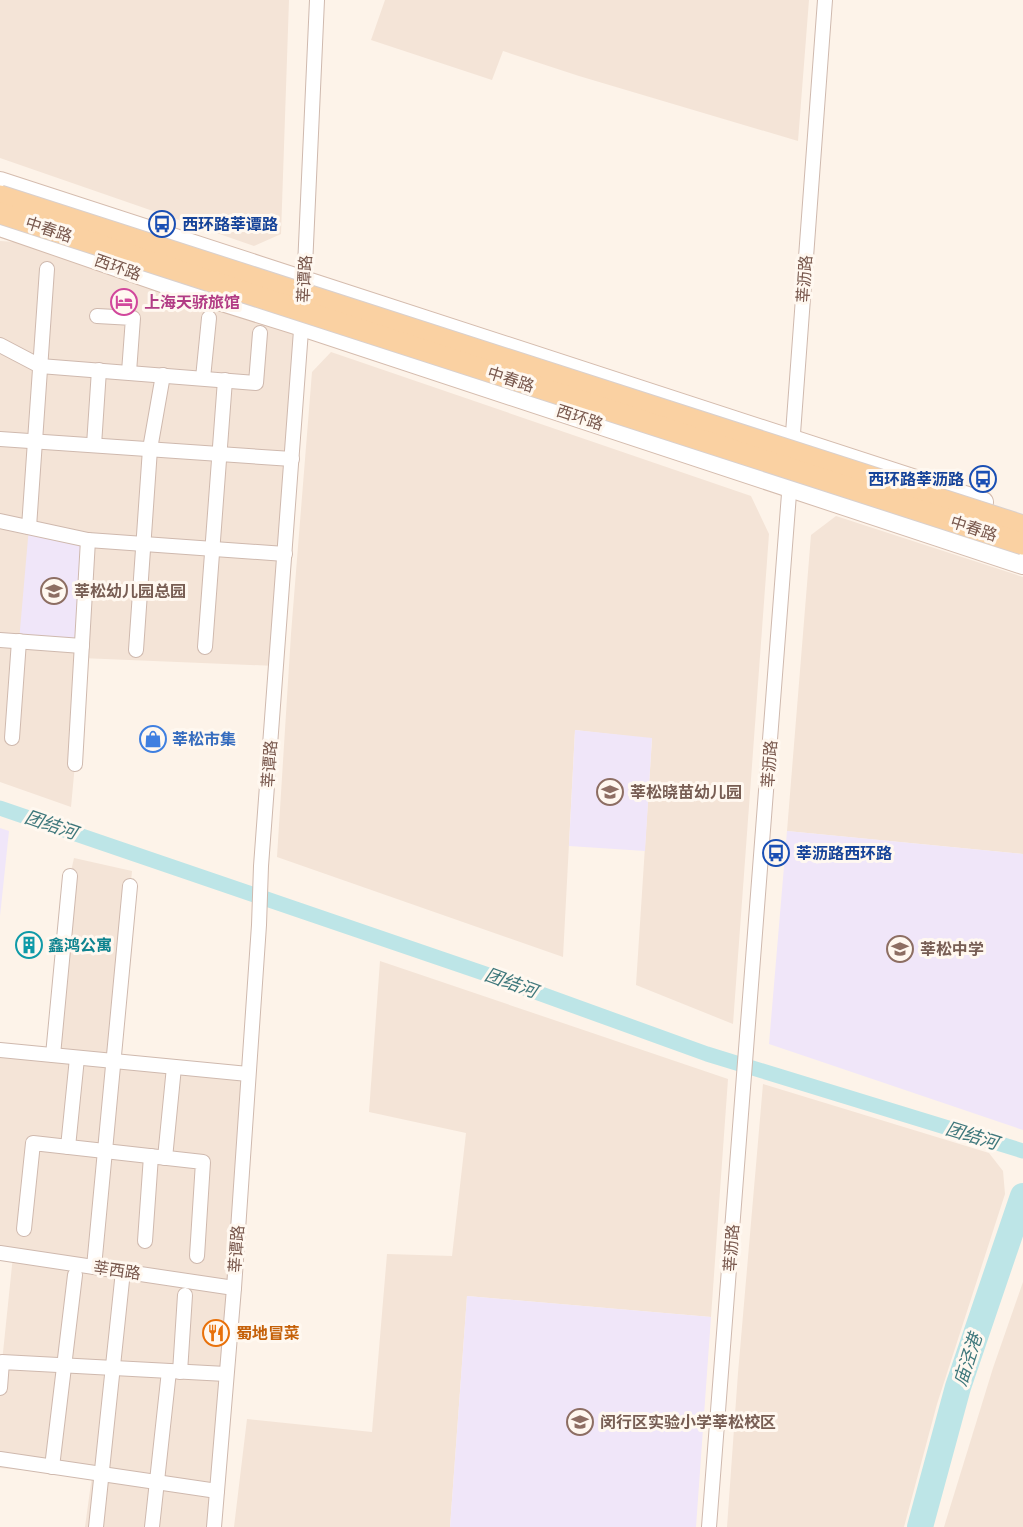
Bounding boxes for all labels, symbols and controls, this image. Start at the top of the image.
bus stop icon: 西环路莘谭路 [147,209,177,239]
street label: 中春路 [23,212,75,245]
place label: 西环路莘谭路 [182,214,278,233]
street label: 西环路 [92,250,144,283]
street label: 莘沥路 [792,254,815,304]
street label: 莘谭路 [293,255,314,303]
hotel icon: 上海天骄旅馆 [109,287,139,317]
place label: 上海天骄旅馆 [144,292,240,311]
street label: 中春路 [485,362,537,395]
street label: 西环路 [554,400,606,433]
bus stop icon: 西环路莘沥路 [968,464,998,494]
place label: 西环路莘沥路 [868,469,964,488]
street label: 中春路 [948,511,1000,544]
school or university icon: 莘松幼儿园总园 [39,576,69,606]
place label: 莘松幼儿园总园 [74,581,186,600]
shop icon: 莘松市集 [138,724,168,754]
place label: 莘松市集 [172,729,236,748]
street label: 莘谭路 [257,739,280,789]
street label: 莘沥路 [757,739,780,789]
school or university icon: 莘松晓苗幼儿园 [595,777,625,807]
place label: 莘松晓苗幼儿园 [630,782,742,801]
water label: 团结河 [22,805,83,844]
bus stop icon: 莘沥路西环路 [761,838,791,868]
place label: 莘沥路西环路 [796,843,892,862]
building icon: 鑫鸿公寓 [14,930,44,960]
school or university icon: 莘松中学 [885,934,915,964]
place label: 鑫鸿公寓 [48,935,112,954]
place label: 莘松中学 [920,939,984,958]
water label: 团结河 [482,962,543,1003]
water label: 团结河 [943,1117,1004,1154]
street label: 莘沥路 [719,1223,742,1273]
street label: 莘谭路 [224,1224,247,1274]
street label: 莘西路 [92,1257,142,1282]
restaurant icon: 蜀地冒菜 [201,1318,231,1348]
place label: 蜀地冒菜 [236,1323,300,1342]
water label: 庙泾港 [948,1328,987,1389]
school or university icon: 闵行区实验小学莘松校区 [565,1407,595,1437]
place label: 闵行区实验小学莘松校区 [600,1412,776,1431]

